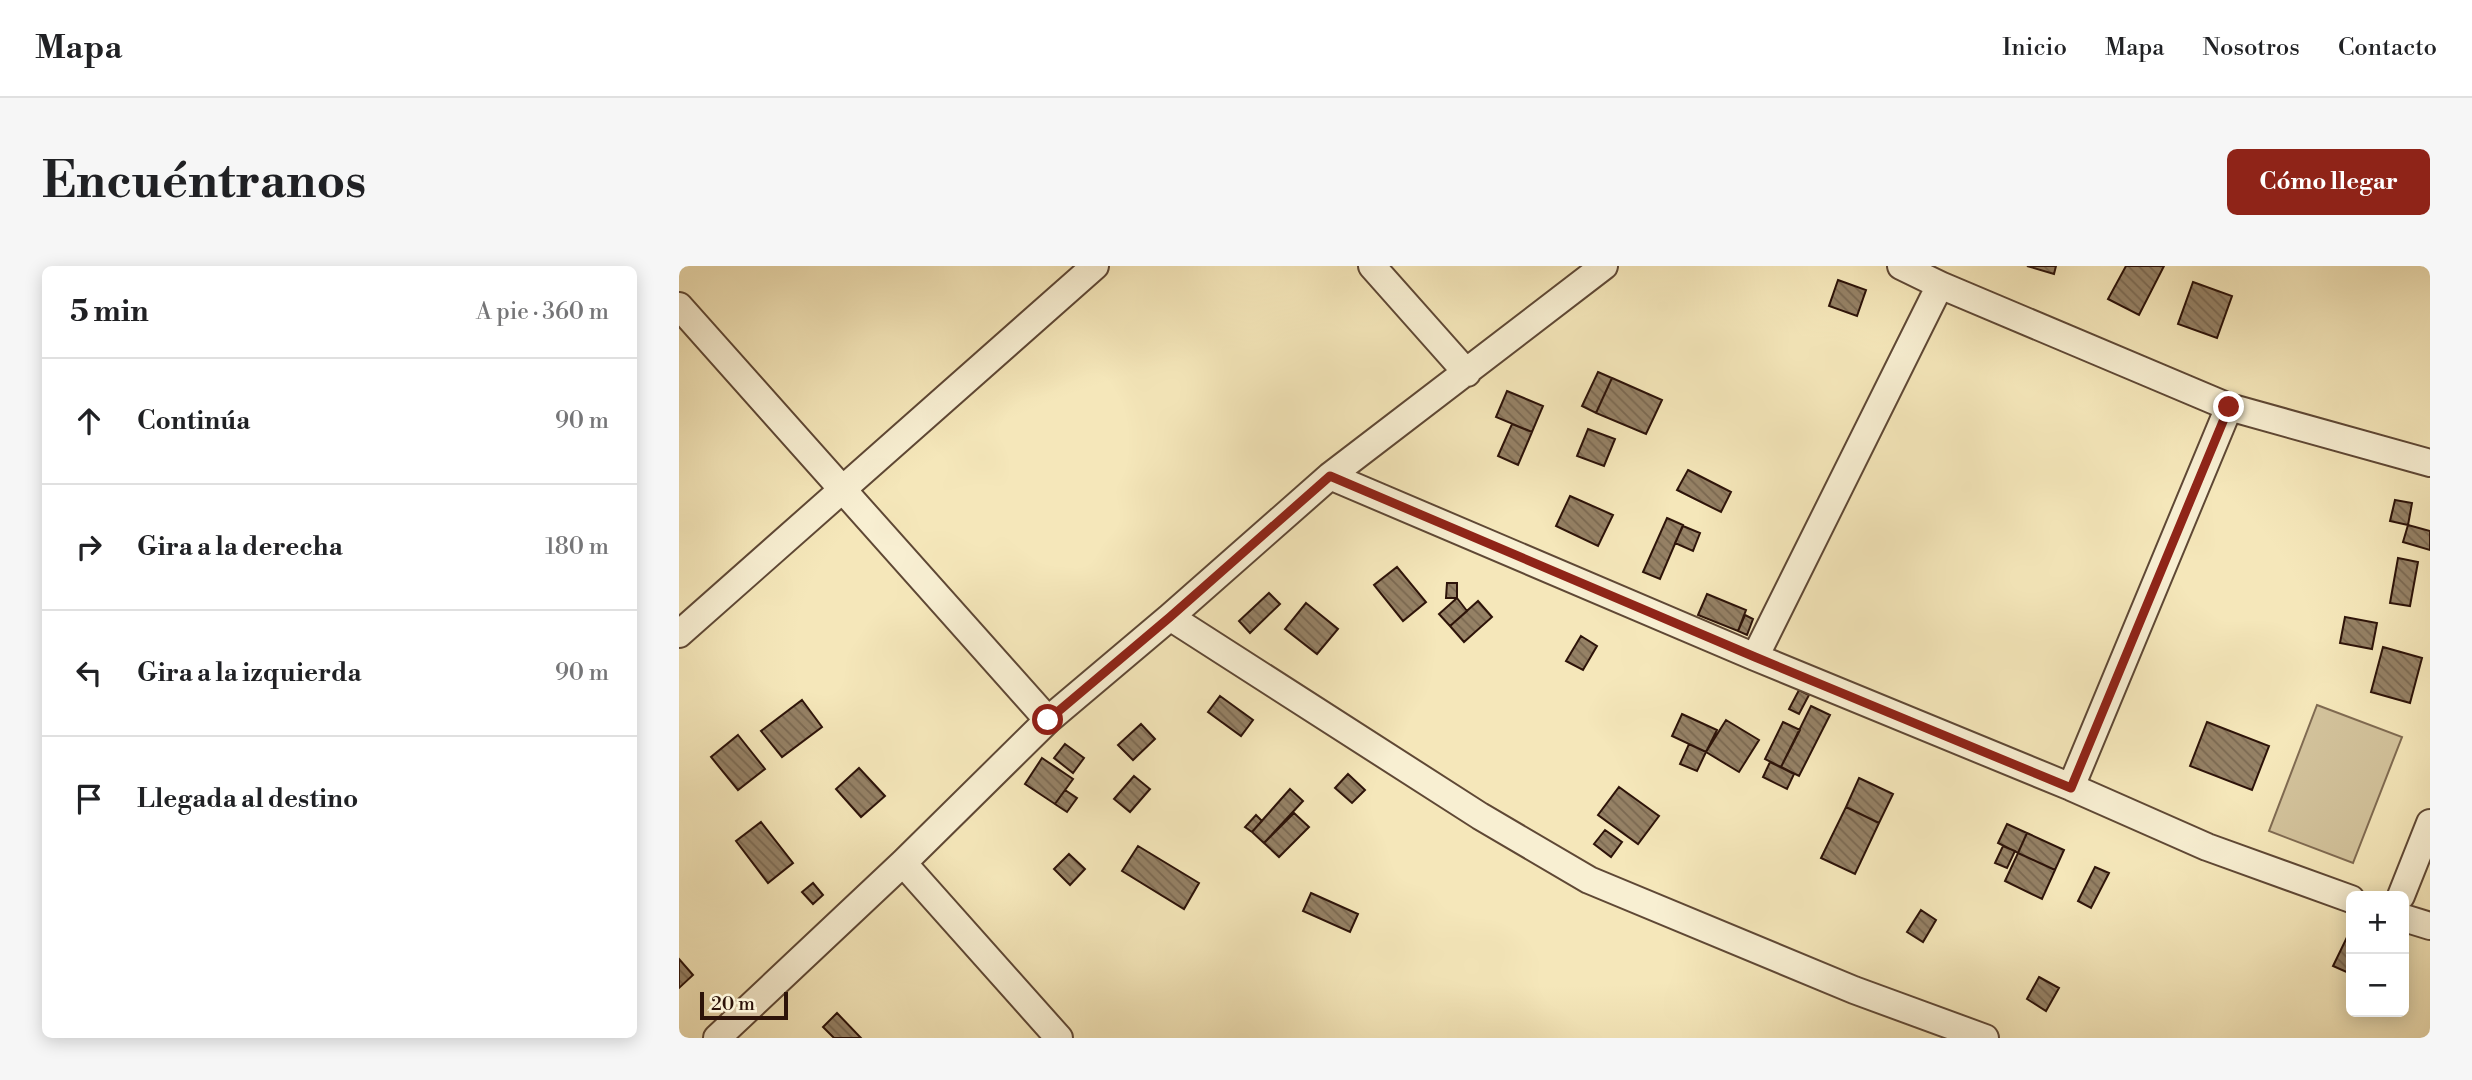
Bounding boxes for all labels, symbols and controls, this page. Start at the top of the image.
text: Mapa [35,28,122,69]
text: Inicio [2002,33,2067,63]
text: Mapa [2105,33,2164,63]
text: Nosotros [2202,33,2300,63]
text: Contacto [2338,33,2437,63]
button: Cómo llegar [2227,149,2430,215]
text: Encuéntranos [42,152,366,213]
text: 5 min [70,293,149,331]
text: A pie · 360 m [476,298,609,326]
route end [2213,391,2244,422]
icon: ahead [70,402,108,440]
text: Continúa [137,405,250,437]
text: 90 m [555,407,609,435]
icon: right [70,528,108,566]
text: Gira a la derecha [137,531,343,563]
text: 180 m [545,533,609,561]
icon: left [70,654,108,692]
text: Gira a la izquierda [137,657,361,689]
text: 90 m [555,659,609,687]
route start [1032,704,1063,735]
icon: arrive [70,780,108,818]
text: Llegada al destino [137,783,358,815]
map controls [2346,891,2409,1017]
button: + [2346,891,2409,954]
button: − [2346,954,2409,1017]
scale bar [700,989,787,1021]
text: 20 m [711,992,755,1016]

